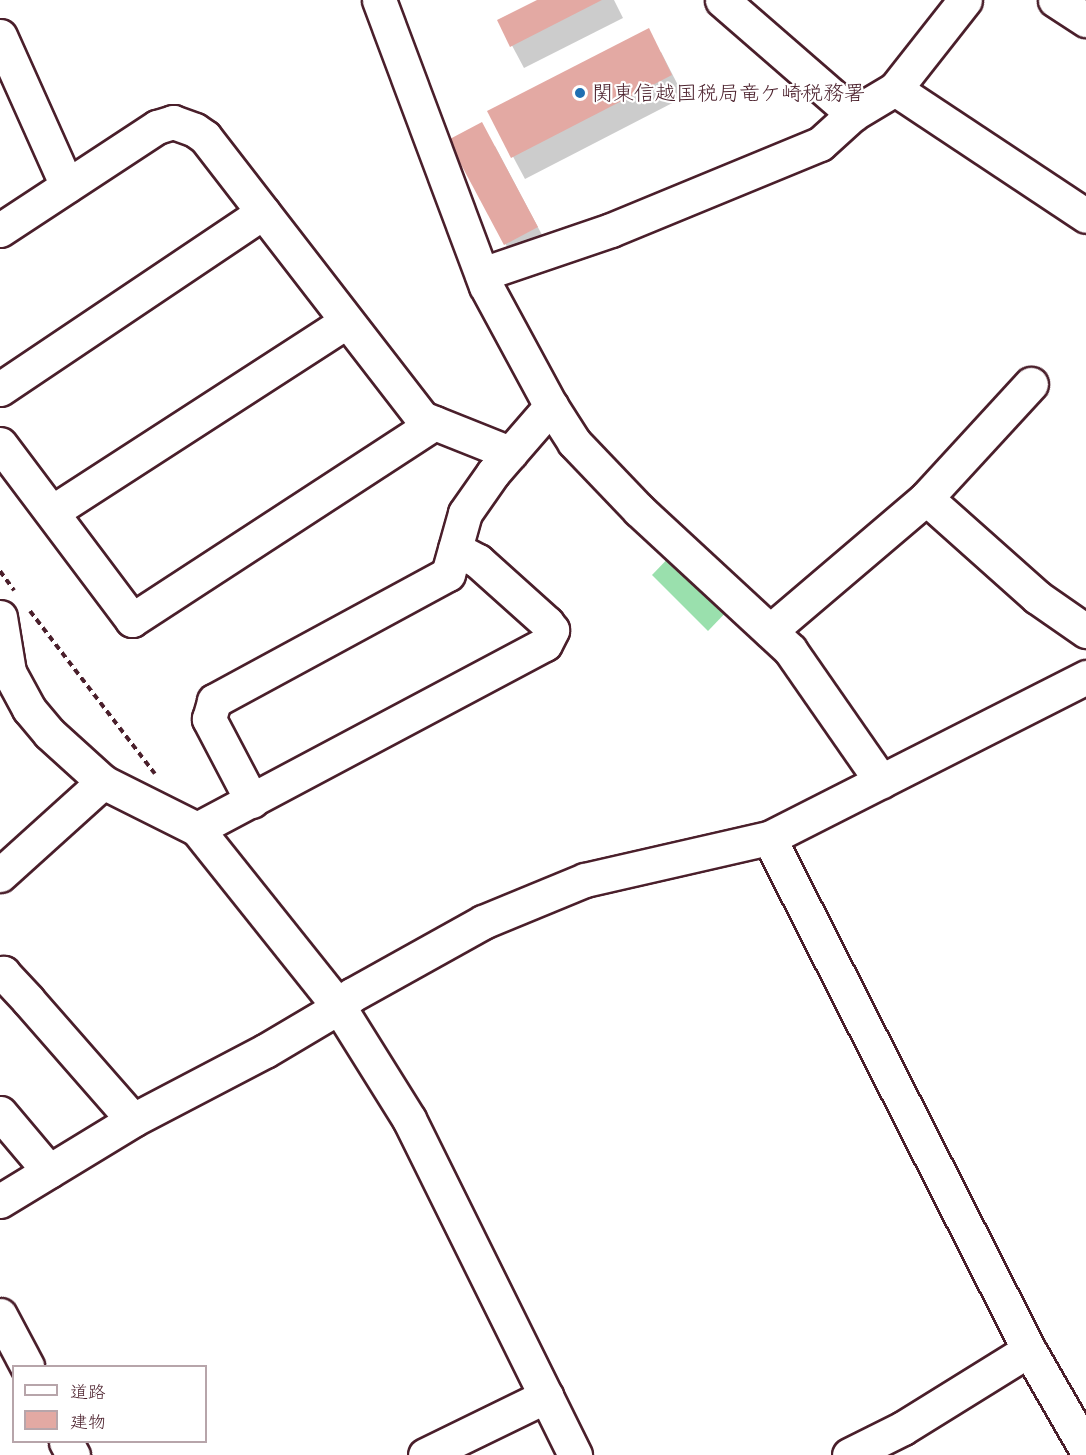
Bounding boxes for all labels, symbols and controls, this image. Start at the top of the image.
place label: 関東信越国税局竜ケ崎税務署 [592,80,865,106]
marker: 関東信越国税局竜ケ崎税務署 [573,86,587,100]
legend [12,1365,207,1443]
text: 道路 [70,1381,106,1403]
text: 建物 [70,1411,106,1433]

